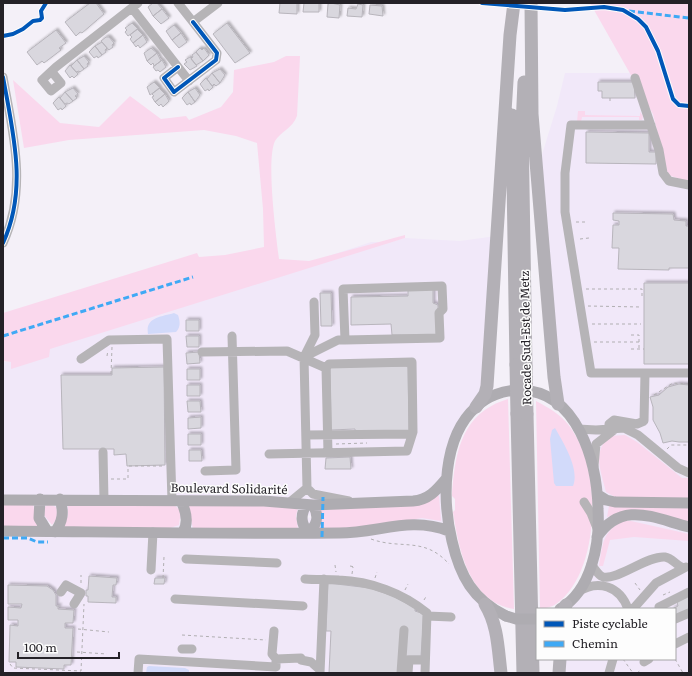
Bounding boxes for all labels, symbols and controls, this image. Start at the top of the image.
street label: Rocade Sud-Est de Metz [515,270,535,405]
street label: Boulevard Solidarité [170,478,288,498]
legend [536,608,676,660]
text: Piste cyclable [572,614,648,632]
scale bar [18,634,119,660]
text: Chemin [572,634,618,652]
text: 100 m [24,638,57,656]

